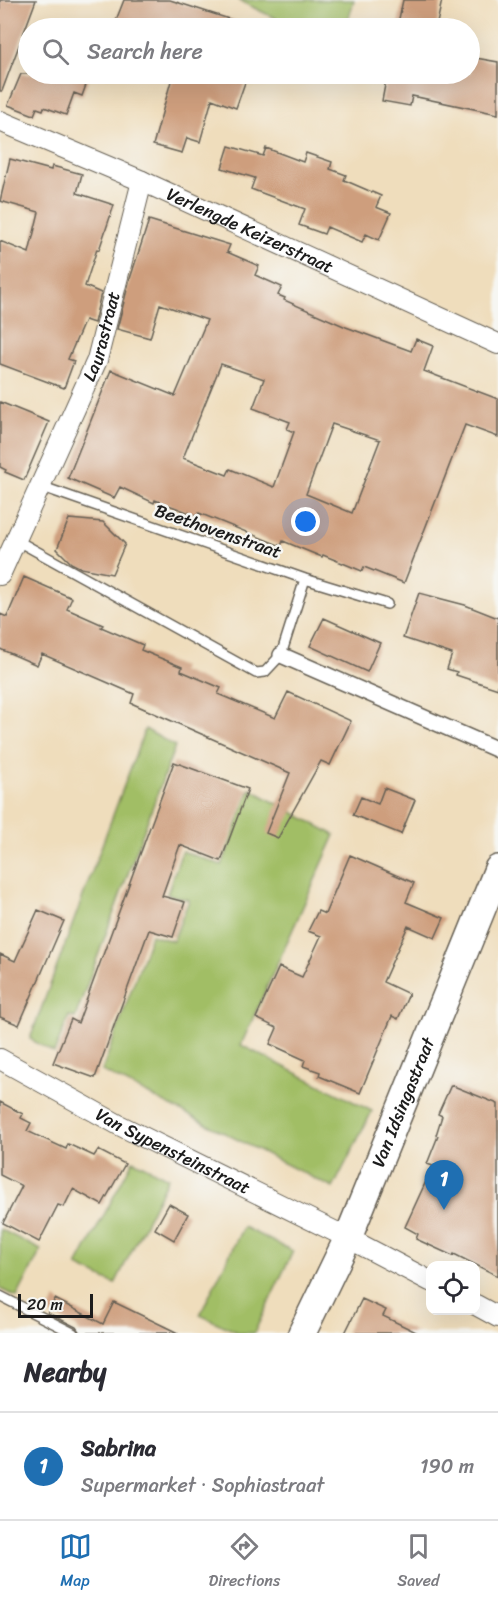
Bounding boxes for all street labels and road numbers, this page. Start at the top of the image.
street label: Verlengde Keizerstraat [161,178,339,283]
street label: Laurastraat [73,288,130,387]
street label: Beethovenstraat [150,494,286,568]
street label: Van Idsingastraat [362,1032,444,1172]
street label: Van Sypensteinstraat [89,1099,256,1203]

